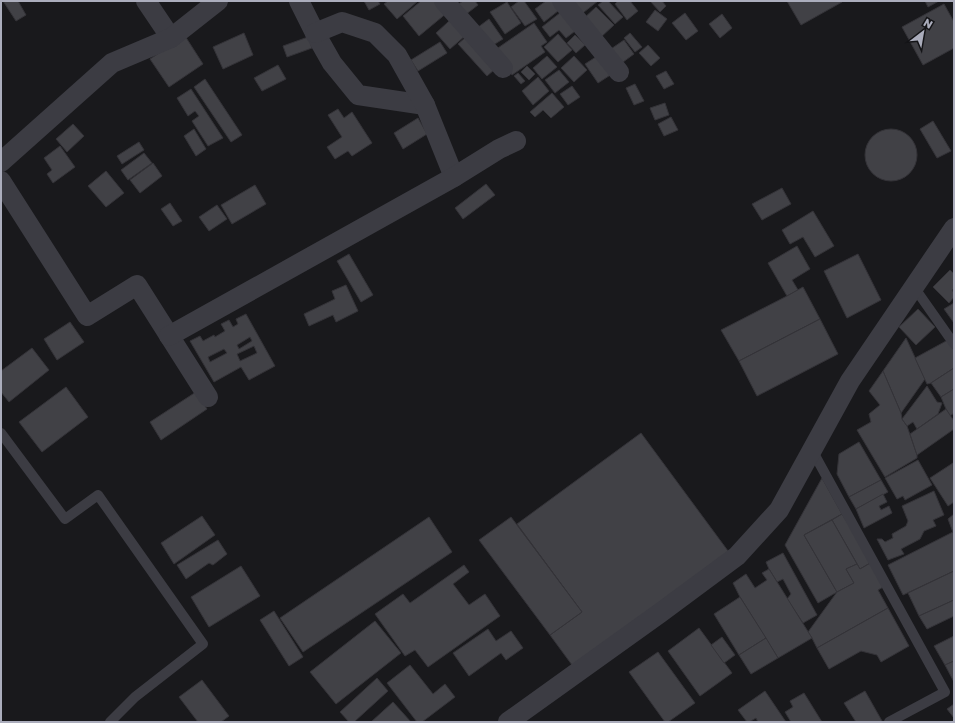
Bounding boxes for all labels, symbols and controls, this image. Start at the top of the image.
north arrow [903,12,943,52]
text: N [921,15,935,31]

